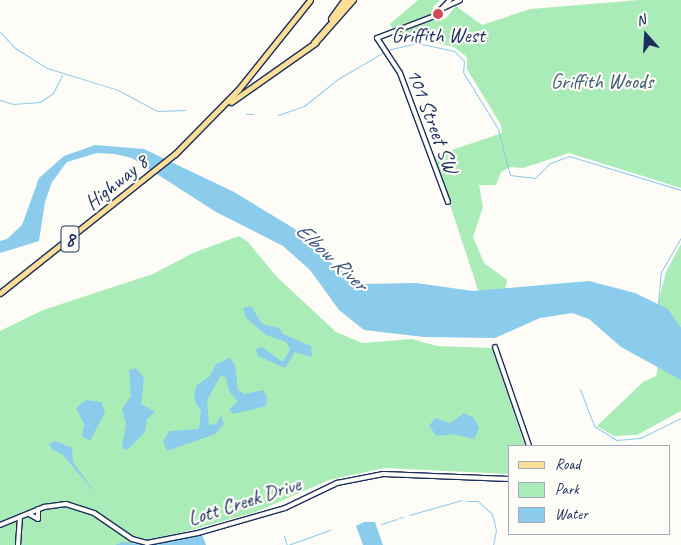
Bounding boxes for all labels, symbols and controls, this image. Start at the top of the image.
marker: Griffith West [432,8,444,20]
north arrow [621,10,671,60]
text: N [634,11,648,30]
place label: Griffith West [391,22,485,48]
street label: 101 Street SW [402,65,464,177]
park label: Griffith Woods [551,68,653,94]
street label: Highway 8 [79,149,153,215]
water label: Elbow River [290,217,372,297]
road number: 8 [60,222,80,256]
legend [508,445,671,535]
text: Road [555,455,580,474]
street label: Lott Creek Drive [185,471,303,531]
text: Park [555,480,579,499]
text: Water [555,505,588,524]

